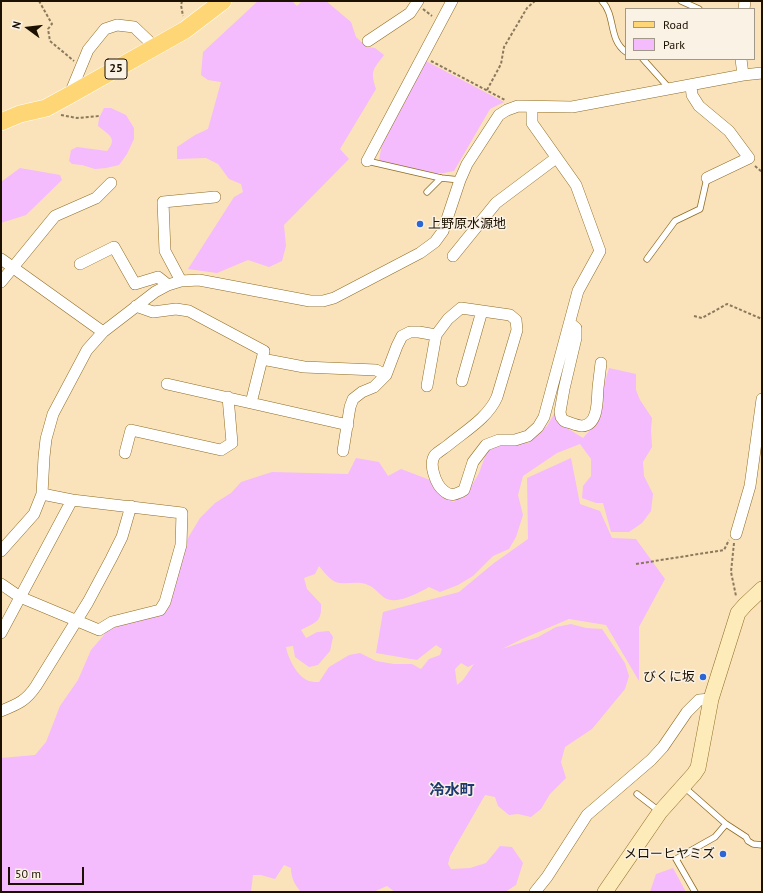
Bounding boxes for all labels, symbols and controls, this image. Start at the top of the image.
north arrow [8,8,48,48]
legend [625,8,755,60]
text: Road [663,17,688,32]
text: N [9,20,24,30]
text: Park [663,37,685,52]
road number: 25 [105,59,127,79]
place label: 上野原水源地 [428,216,506,232]
marker: 上野原水源地 [415,219,425,229]
place label: びくに坂 [643,669,695,685]
marker: びくに坂 [698,672,708,682]
district label: 冷水町 [430,782,474,800]
place label: メローヒヤミズ [624,846,715,862]
marker: メローヒヤミズ [718,849,728,859]
scale bar [10,859,86,885]
text: 50 m [15,866,41,881]

